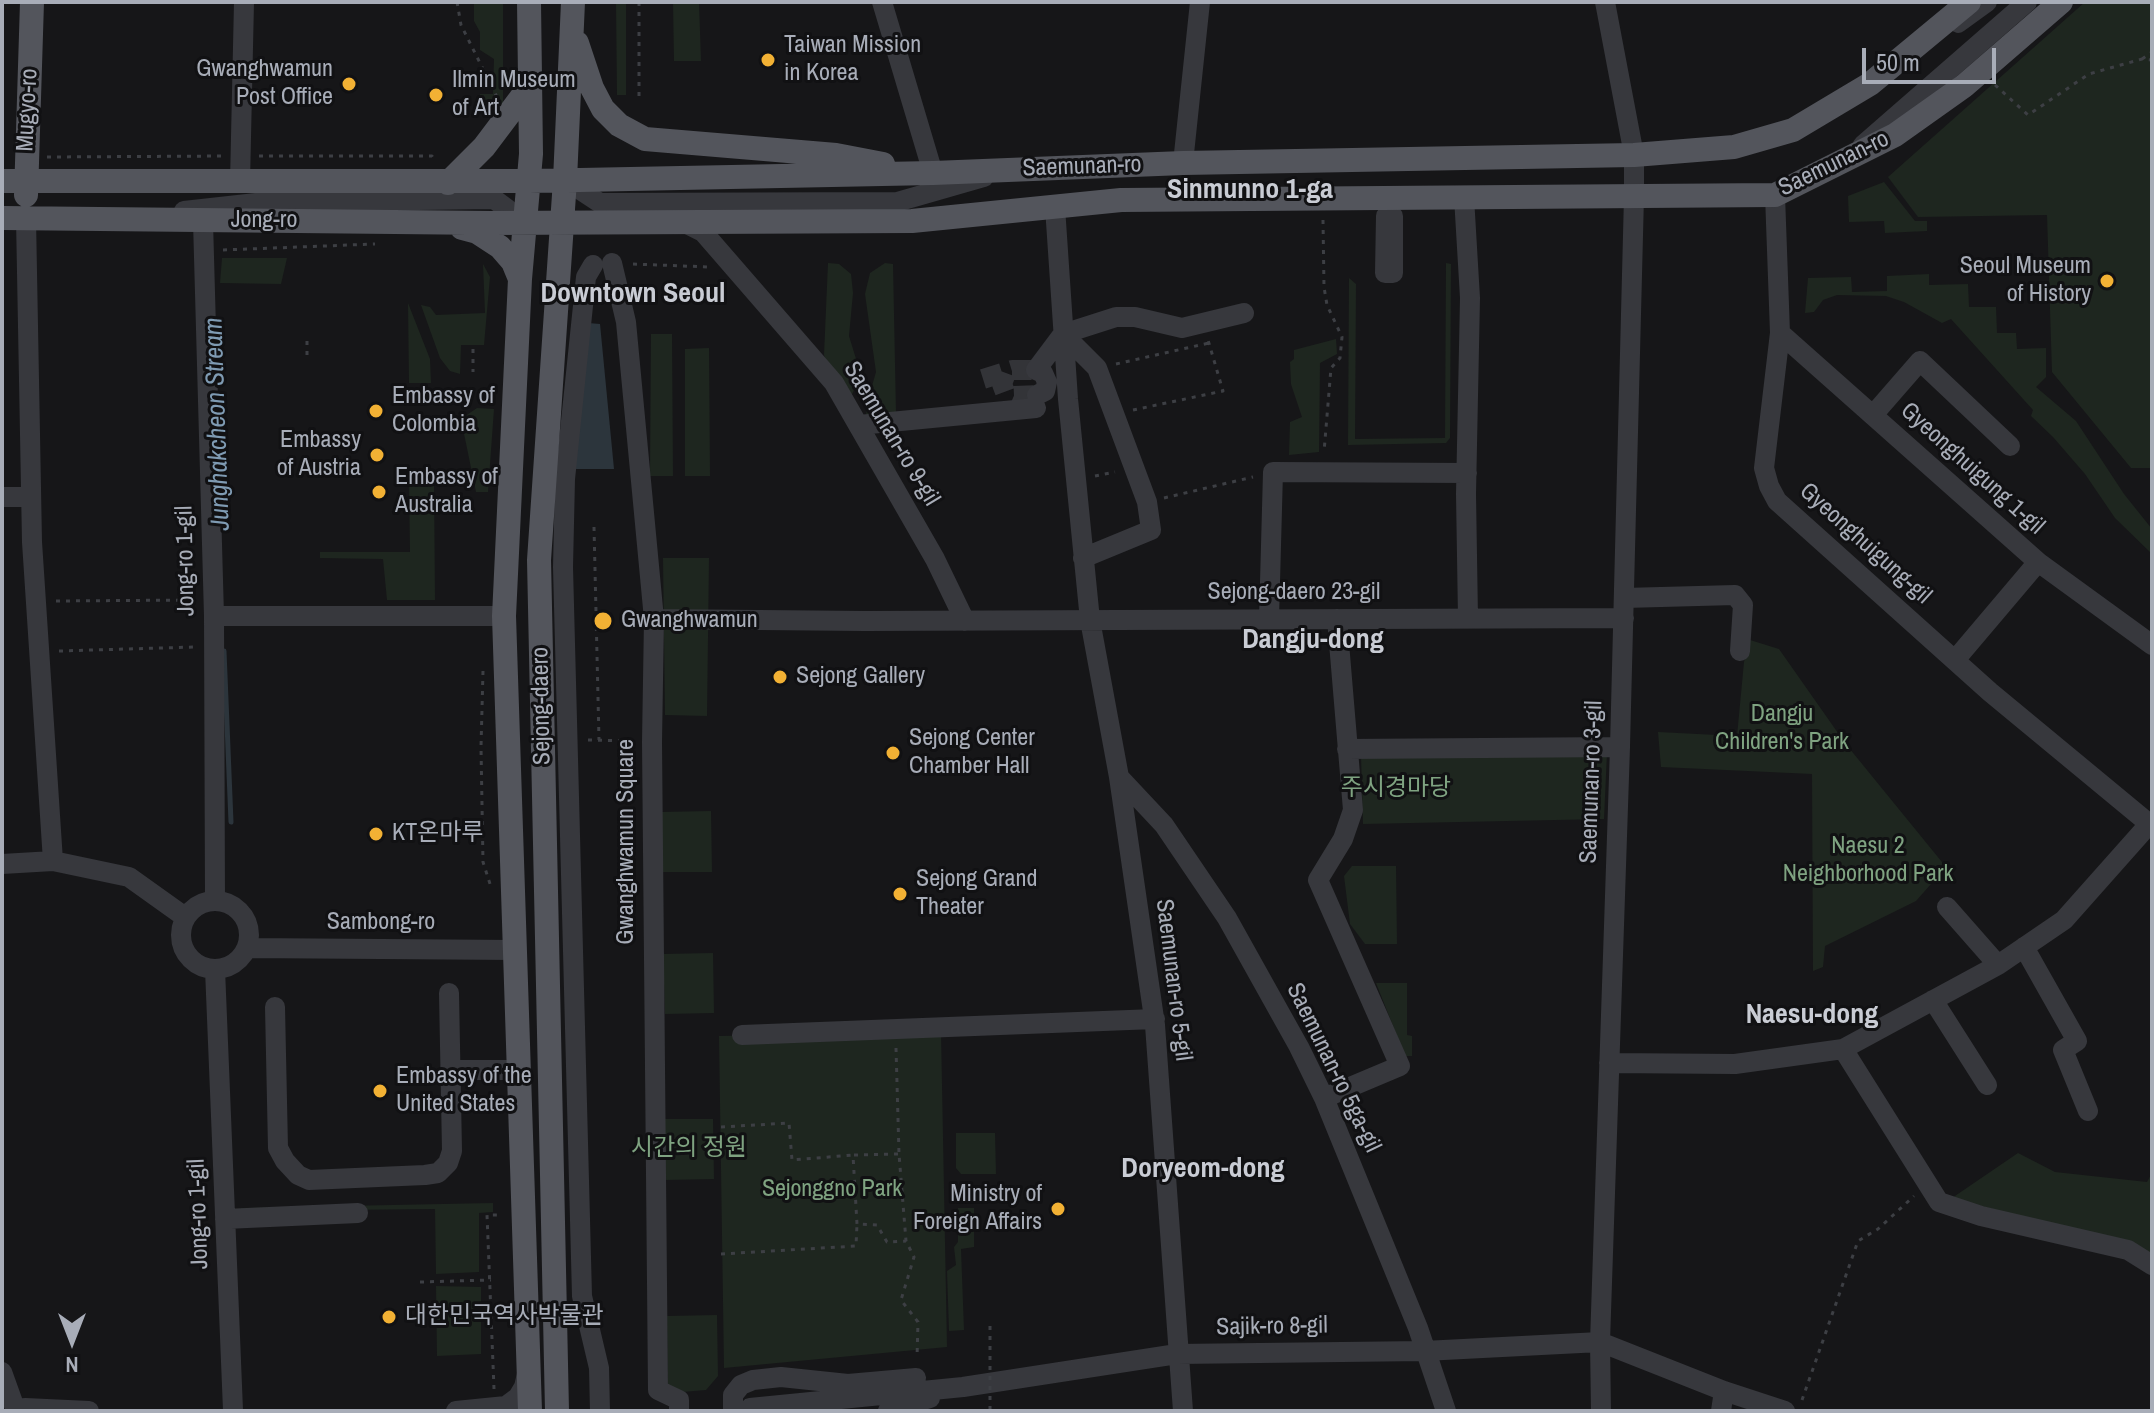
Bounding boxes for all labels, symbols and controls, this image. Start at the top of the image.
place label: Taiwan Mission in Korea [784,32,921,88]
scale bar [1866,32,2000,82]
text: 50 m [1876,46,1920,78]
marker: Taiwan Mission in Korea [759,51,777,69]
place label: Gwanghwamun Post Office [196,56,333,112]
place label: Ilmin Museum of Art [452,67,576,123]
street label: Mugyo-ro [11,68,45,152]
marker: Gwanghwamun Post Office [340,75,358,93]
marker: Ilmin Museum of Art [427,86,445,104]
street label: Saemunan-ro [1774,125,1894,203]
street label: Saemunan-ro [1022,151,1142,183]
district label: Sinmunno 1-ga [1167,173,1333,207]
street label: Jong-ro [231,207,297,235]
place label: Seoul Museum of History [1960,253,2091,309]
marker: Seoul Museum of History [2098,272,2116,290]
district label: Downtown Seoul [541,277,725,311]
water label: Junghakcheon Stream [199,317,237,531]
street label: Saemunan-ro 9-gil [837,357,945,511]
place label: Embassy of Colombia [392,383,495,439]
street label: Gyeonghuigung 1-gil [1894,397,2050,541]
marker: Embassy of Colombia [367,402,385,420]
place label: Embassy of Austria [277,427,361,483]
marker: Embassy of Austria [368,446,386,464]
place label: Embassy of Australia [395,464,498,520]
street label: Gyeonghuigung-gil [1793,477,1937,611]
marker: Embassy of Australia [370,483,388,501]
street label: Jong-ro 1-gil [171,506,201,616]
street label: Sejong-daero 23-gil [1208,579,1380,607]
place label: Gwanghwamun [621,607,758,635]
marker: Gwanghwamun [592,610,614,632]
district label: Dangju-dong [1242,623,1384,657]
street label: Sejong-daero [527,647,557,765]
place label: Sejong Gallery [796,663,925,691]
marker: Sejong Gallery [771,668,789,686]
street label: Saemunan-ro 3-gil [1575,700,1609,864]
park label: Dangju Children's Park [1715,701,1849,757]
place label: Sejong Center Chamber Hall [909,725,1035,781]
street label: Gwanghwamun Square [613,739,641,945]
marker: Sejong Center Chamber Hall [884,744,902,762]
park label: 주시경마당 [1341,775,1451,803]
place label: KT온마루 [392,820,483,848]
marker: KT온마루 [367,825,385,843]
park label: Naesu 2 Neighborhood Park [1783,833,1953,889]
place label: Sejong Grand Theater [916,866,1037,922]
marker: Sejong Grand Theater [891,885,909,903]
street label: Saemunan-ro 5-gil [1149,897,1197,1063]
street label: Sambong-ro [327,909,435,937]
street label: Saemunan-ro 5ga-gil [1280,979,1386,1157]
district label: Naesu-dong [1746,998,1878,1032]
place label: Embassy of the United States [396,1063,532,1119]
marker: Embassy of the United States [371,1082,389,1100]
park label: 시간의 정원 [631,1135,747,1163]
district label: Doryeom-dong [1121,1152,1285,1186]
street label: Jong-ro 1-gil [183,1158,215,1270]
park label: Sejonggno Park [762,1176,902,1204]
place label: Ministry of Foreign Affairs [913,1181,1042,1237]
marker: Ministry of Foreign Affairs [1049,1200,1067,1218]
north arrow [32,1301,112,1381]
place label: 대한민국역사박물관 [405,1303,604,1331]
marker: 대한민국역사박물관 [380,1308,398,1326]
street label: Sajik-ro 8-gil [1216,1312,1328,1342]
text: N [65,1350,79,1380]

